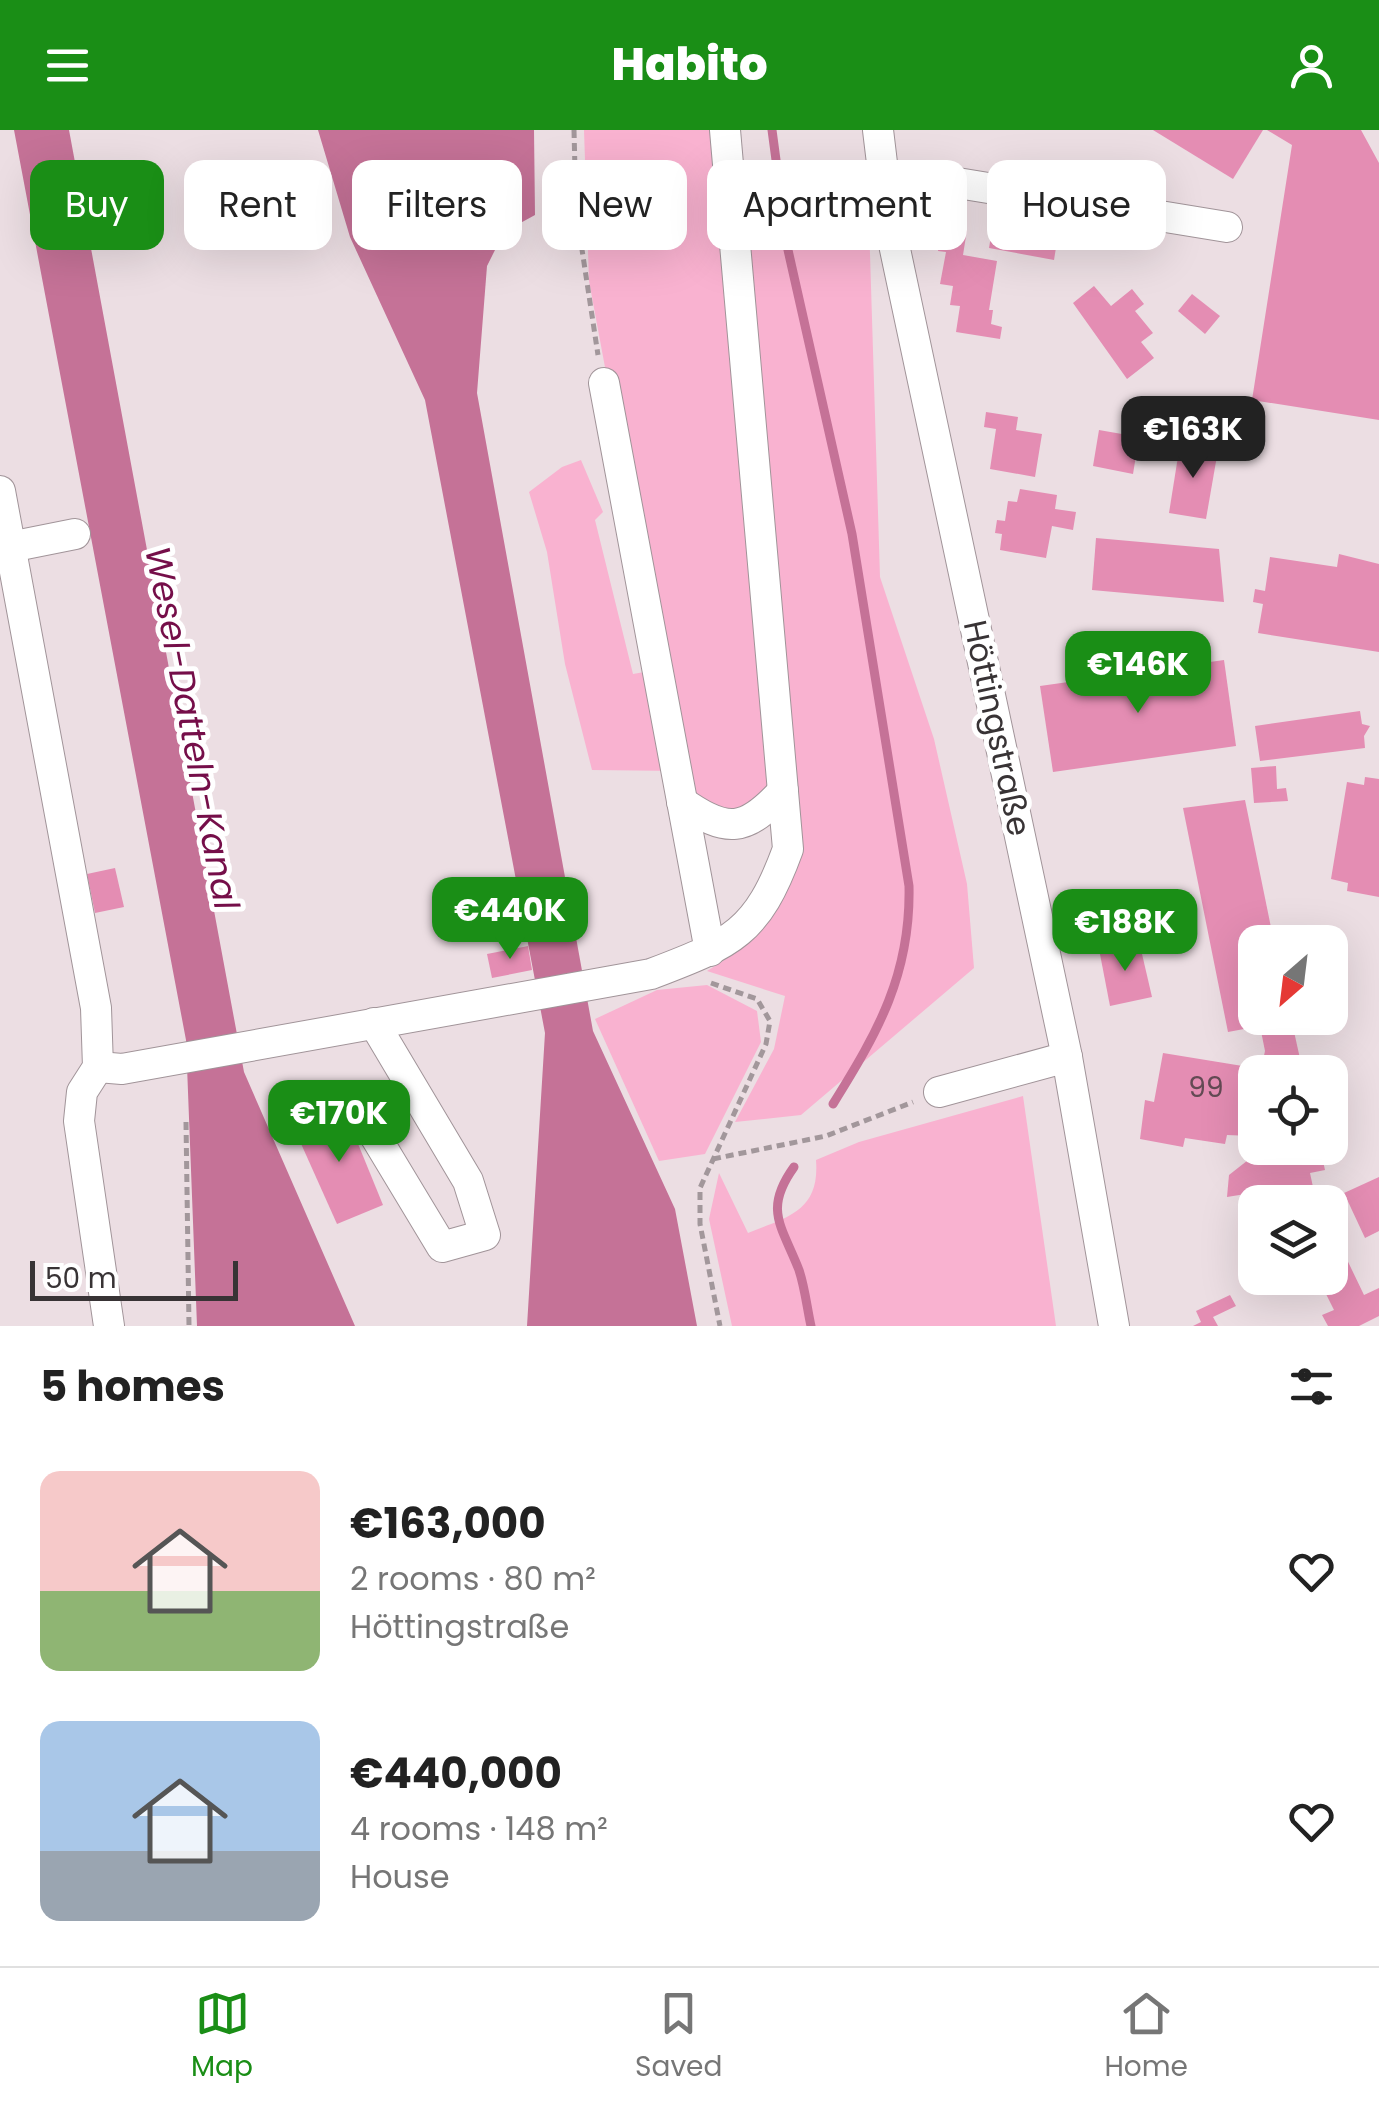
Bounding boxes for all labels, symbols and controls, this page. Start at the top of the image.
text: Habito [611,33,768,96]
icon: menu [40,38,95,93]
icon: person [1284,38,1339,93]
chip: Buy [30,160,164,250]
chip: Rent [184,160,332,250]
chip: Filters [352,160,522,250]
chip: New [542,160,687,250]
chip: Apartment [707,160,967,250]
chip: House [987,160,1166,250]
pin: €163K [1123,396,1263,481]
text: €163K [1143,406,1243,451]
water label: Wesel-Datteln-Kanal [133,542,252,914]
street label: Höttingstraße [953,616,1042,840]
pin: €146K [1068,631,1208,716]
text: €146K [1087,641,1189,686]
pin: €440K [440,877,580,962]
text: €440K [454,887,566,932]
pin: €188K [1055,889,1195,974]
text: €188K [1074,899,1176,944]
north arrow [1238,925,1348,1035]
map controls [1238,925,1348,1295]
button: locate [1238,1055,1348,1165]
house number: 99 [1188,1068,1224,1107]
pin: €170K [269,1080,409,1165]
text: €170K [290,1090,388,1135]
button: layers [1238,1185,1348,1295]
scale bar [30,1256,238,1300]
text: 50 m [45,1259,116,1298]
text: 5 homes [40,1357,225,1416]
icon: filters [1284,1359,1339,1414]
text: €163,000 [350,1494,546,1553]
icon: home [120,1511,240,1631]
icon: heart [1284,1544,1339,1599]
text: 2 rooms · 80 m² [350,1556,596,1601]
text: Höttingstraße [350,1604,569,1649]
text: €440,000 [350,1744,562,1803]
icon: home [120,1761,240,1881]
icon: heart [1284,1794,1339,1849]
text: 4 rooms · 148 m² [350,1806,608,1851]
text: House [350,1854,450,1899]
tab: Map [191,1986,253,2088]
tab: Saved [635,1986,722,2088]
tab: Home [1104,1986,1188,2088]

